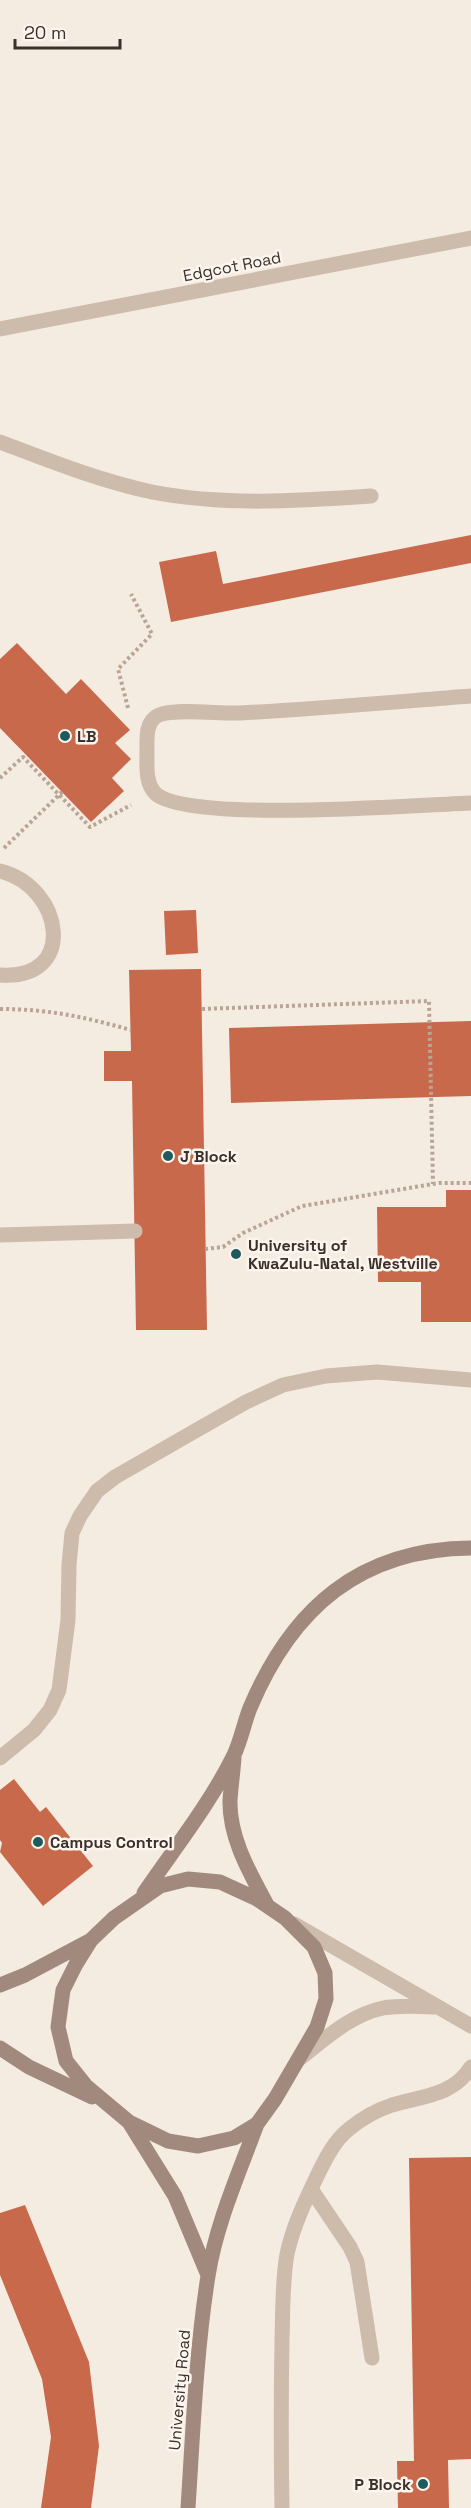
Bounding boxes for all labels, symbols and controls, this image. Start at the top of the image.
scale bar [15,12,120,50]
text: 20 m [24,21,67,44]
street label: Edgcot Road [181,247,283,286]
place label: LB [77,726,96,747]
marker: LB [58,729,72,743]
place label: J Block [180,1146,237,1167]
marker: J Block [161,1149,175,1163]
place label: University of KwaZulu-Natal, Westville [248,1235,438,1274]
marker: University of KwaZulu-Natal, Westville [229,1247,243,1261]
place label: Campus Control [50,1832,173,1853]
marker: Campus Control [31,1835,45,1849]
street label: University Road [164,2329,195,2451]
place label: P Block [354,2474,411,2495]
marker: P Block [416,2477,430,2491]

